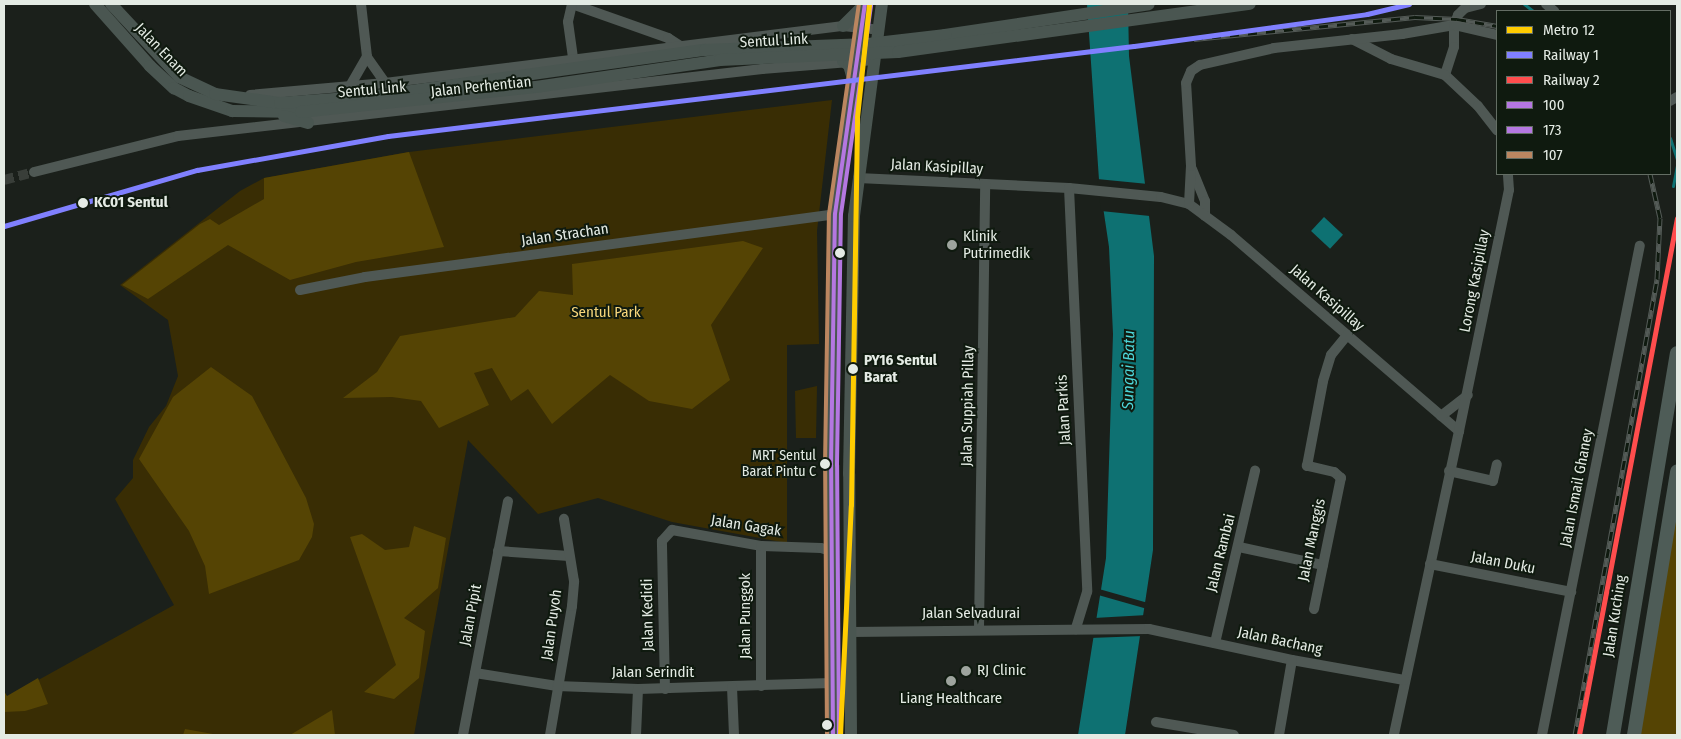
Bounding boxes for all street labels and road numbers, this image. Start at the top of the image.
street label: Jalan Enam [131,19,191,81]
street label: Sentul Link [739,30,809,52]
street label: Jalan Perhentian [430,73,532,101]
street label: Sentul Link [337,78,407,102]
street label: Jalan Kasipillay [890,156,984,178]
street label: Jalan Strachan [520,220,610,250]
street label: Lorong Kasipillay [1456,228,1494,334]
street label: Jalan Kasipillay [1286,261,1368,335]
street label: Jalan Suppiah Pillay [958,345,978,467]
street label: Jalan Parkis [1053,374,1075,446]
street label: Jalan Ismail Ghaney [1557,427,1597,549]
street label: Jalan Manggis [1294,497,1330,583]
street label: Jalan Gagak [710,512,782,540]
street label: Jalan Rambai [1203,512,1239,594]
street label: Jalan Duku [1469,548,1537,578]
street label: Jalan Punggok [737,573,755,659]
street label: Jalan Kuching [1600,574,1630,658]
street label: Jalan Kedidi [638,578,658,652]
street label: Jalan Pipit [456,583,486,647]
street label: Jalan Puyoh [538,588,566,662]
street label: Jalan Selvadurai [922,605,1020,623]
street label: Jalan Bachang [1236,623,1324,659]
street label: Jalan Serindit [612,664,694,682]

